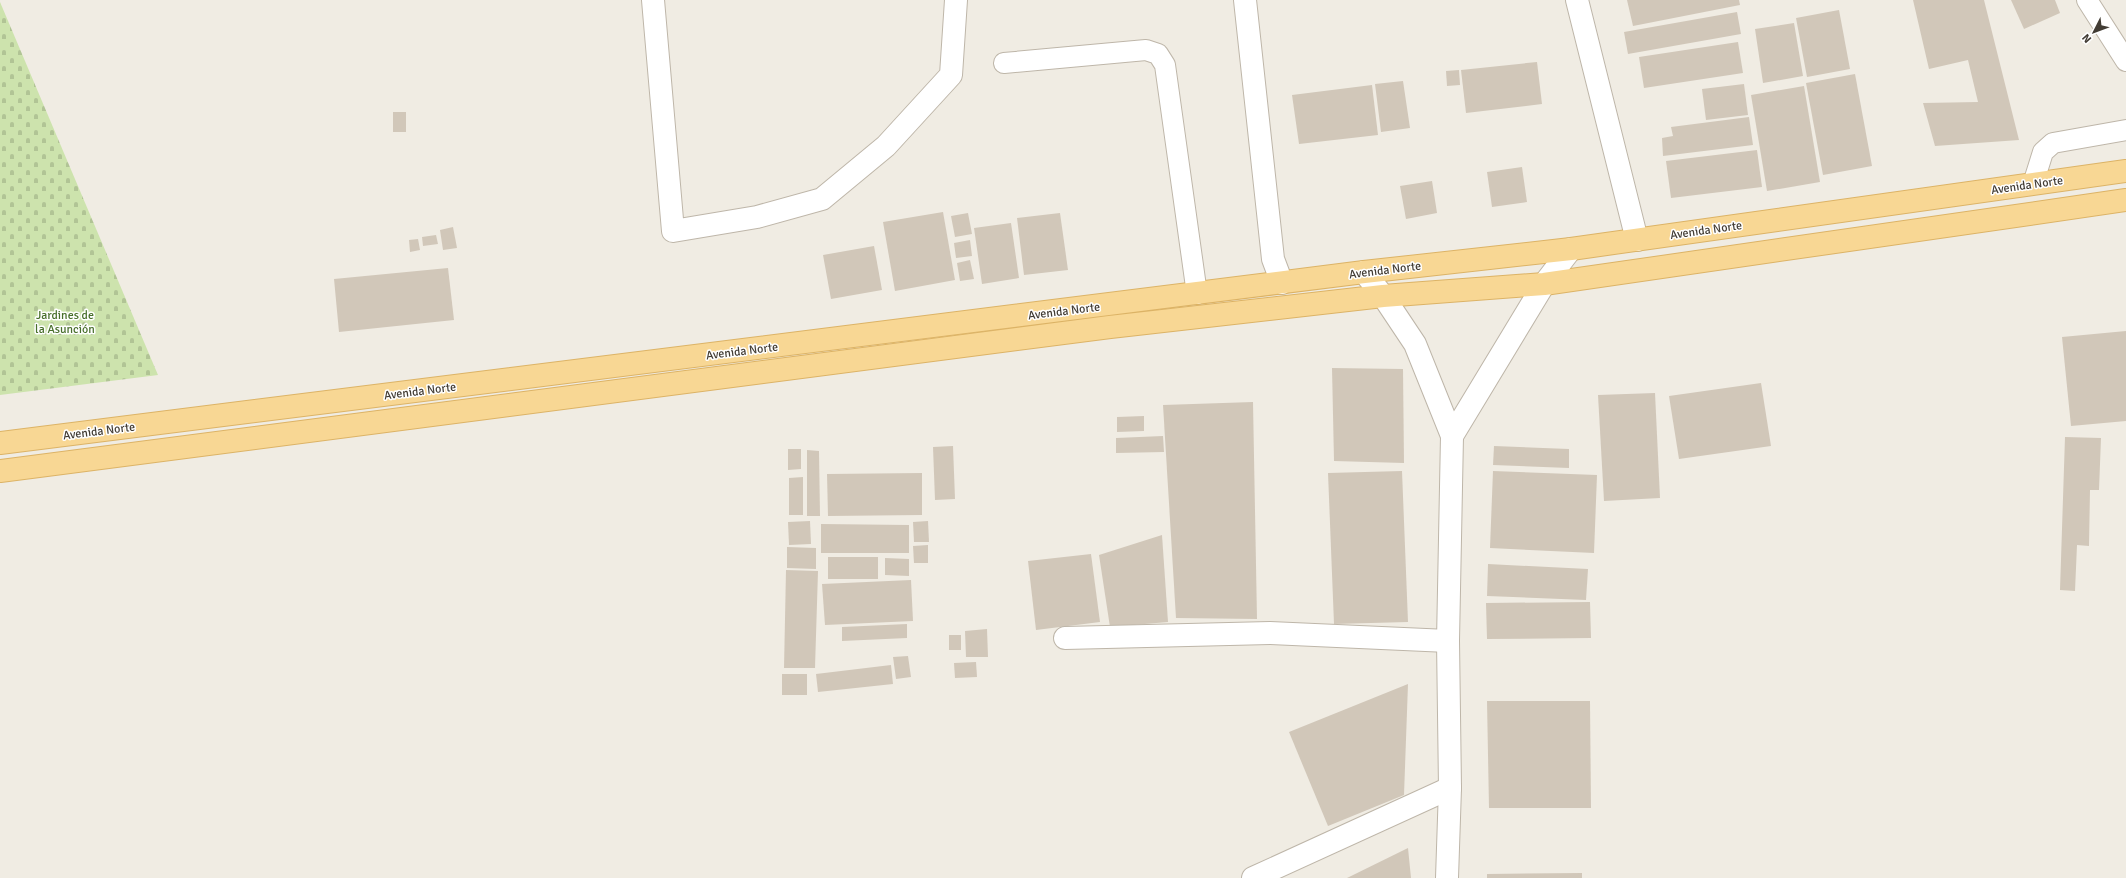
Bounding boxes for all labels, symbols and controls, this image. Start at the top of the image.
north arrow [2074,12,2114,52]
text: N [2080,31,2094,46]
street label: Avenida Norte [1990,173,2064,198]
street label: Avenida Norte [1669,218,1743,243]
street label: Avenida Norte [1348,259,1422,282]
street label: Avenida Norte [1027,300,1101,323]
park label: Jardines de la Asunción [35,308,95,337]
street label: Avenida Norte [705,340,779,363]
street label: Avenida Norte [383,380,457,403]
street label: Avenida Norte [62,420,136,443]

